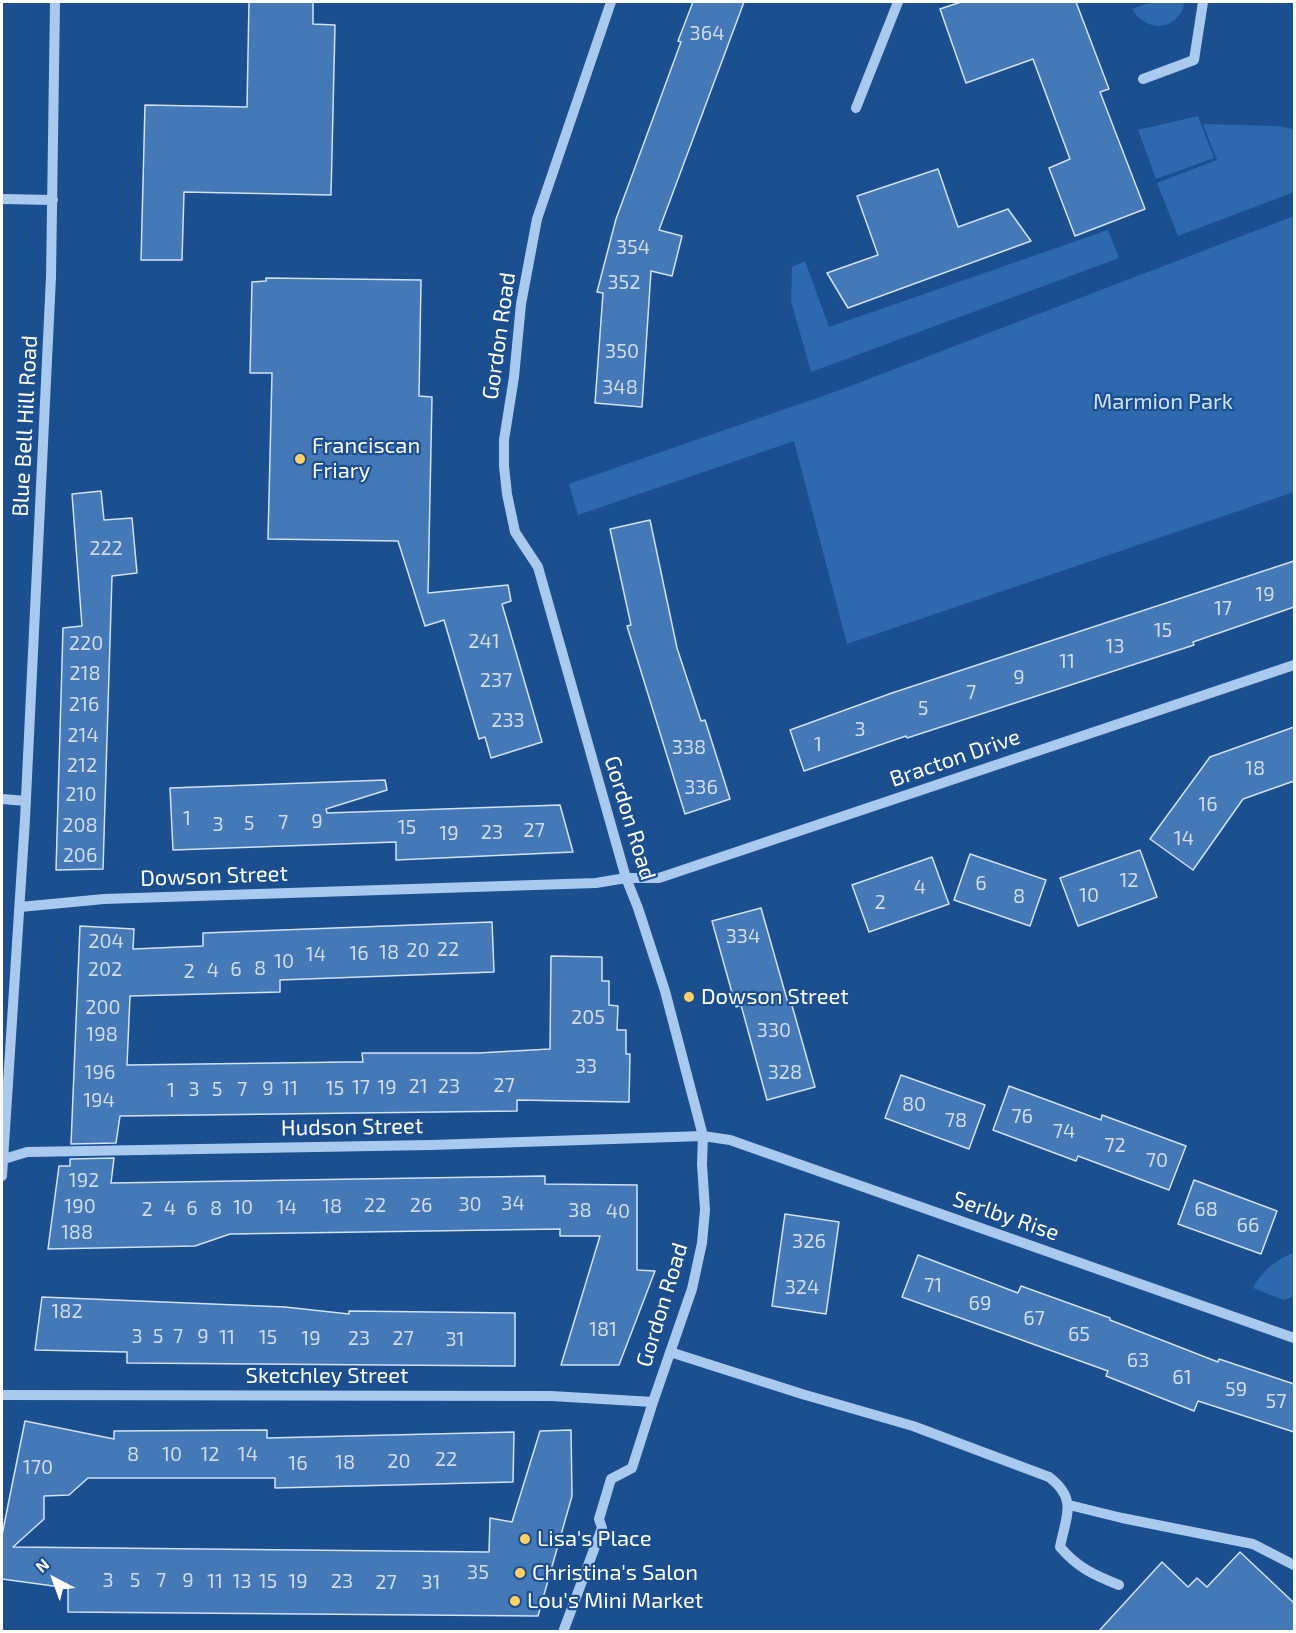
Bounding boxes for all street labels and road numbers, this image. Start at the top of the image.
street label: Gordon Road [477,271,521,401]
street label: Blue Bell Hill Road [7,335,43,517]
street label: Bracton Drive [886,723,1024,793]
street label: Gordon Road [599,753,661,883]
street label: Dowson Street [140,860,288,892]
street label: Hudson Street [281,1113,423,1141]
street label: Serlby Rise [949,1186,1063,1246]
street label: Gordon Road [631,1240,693,1370]
street label: Sketchley Street [246,1363,408,1389]

